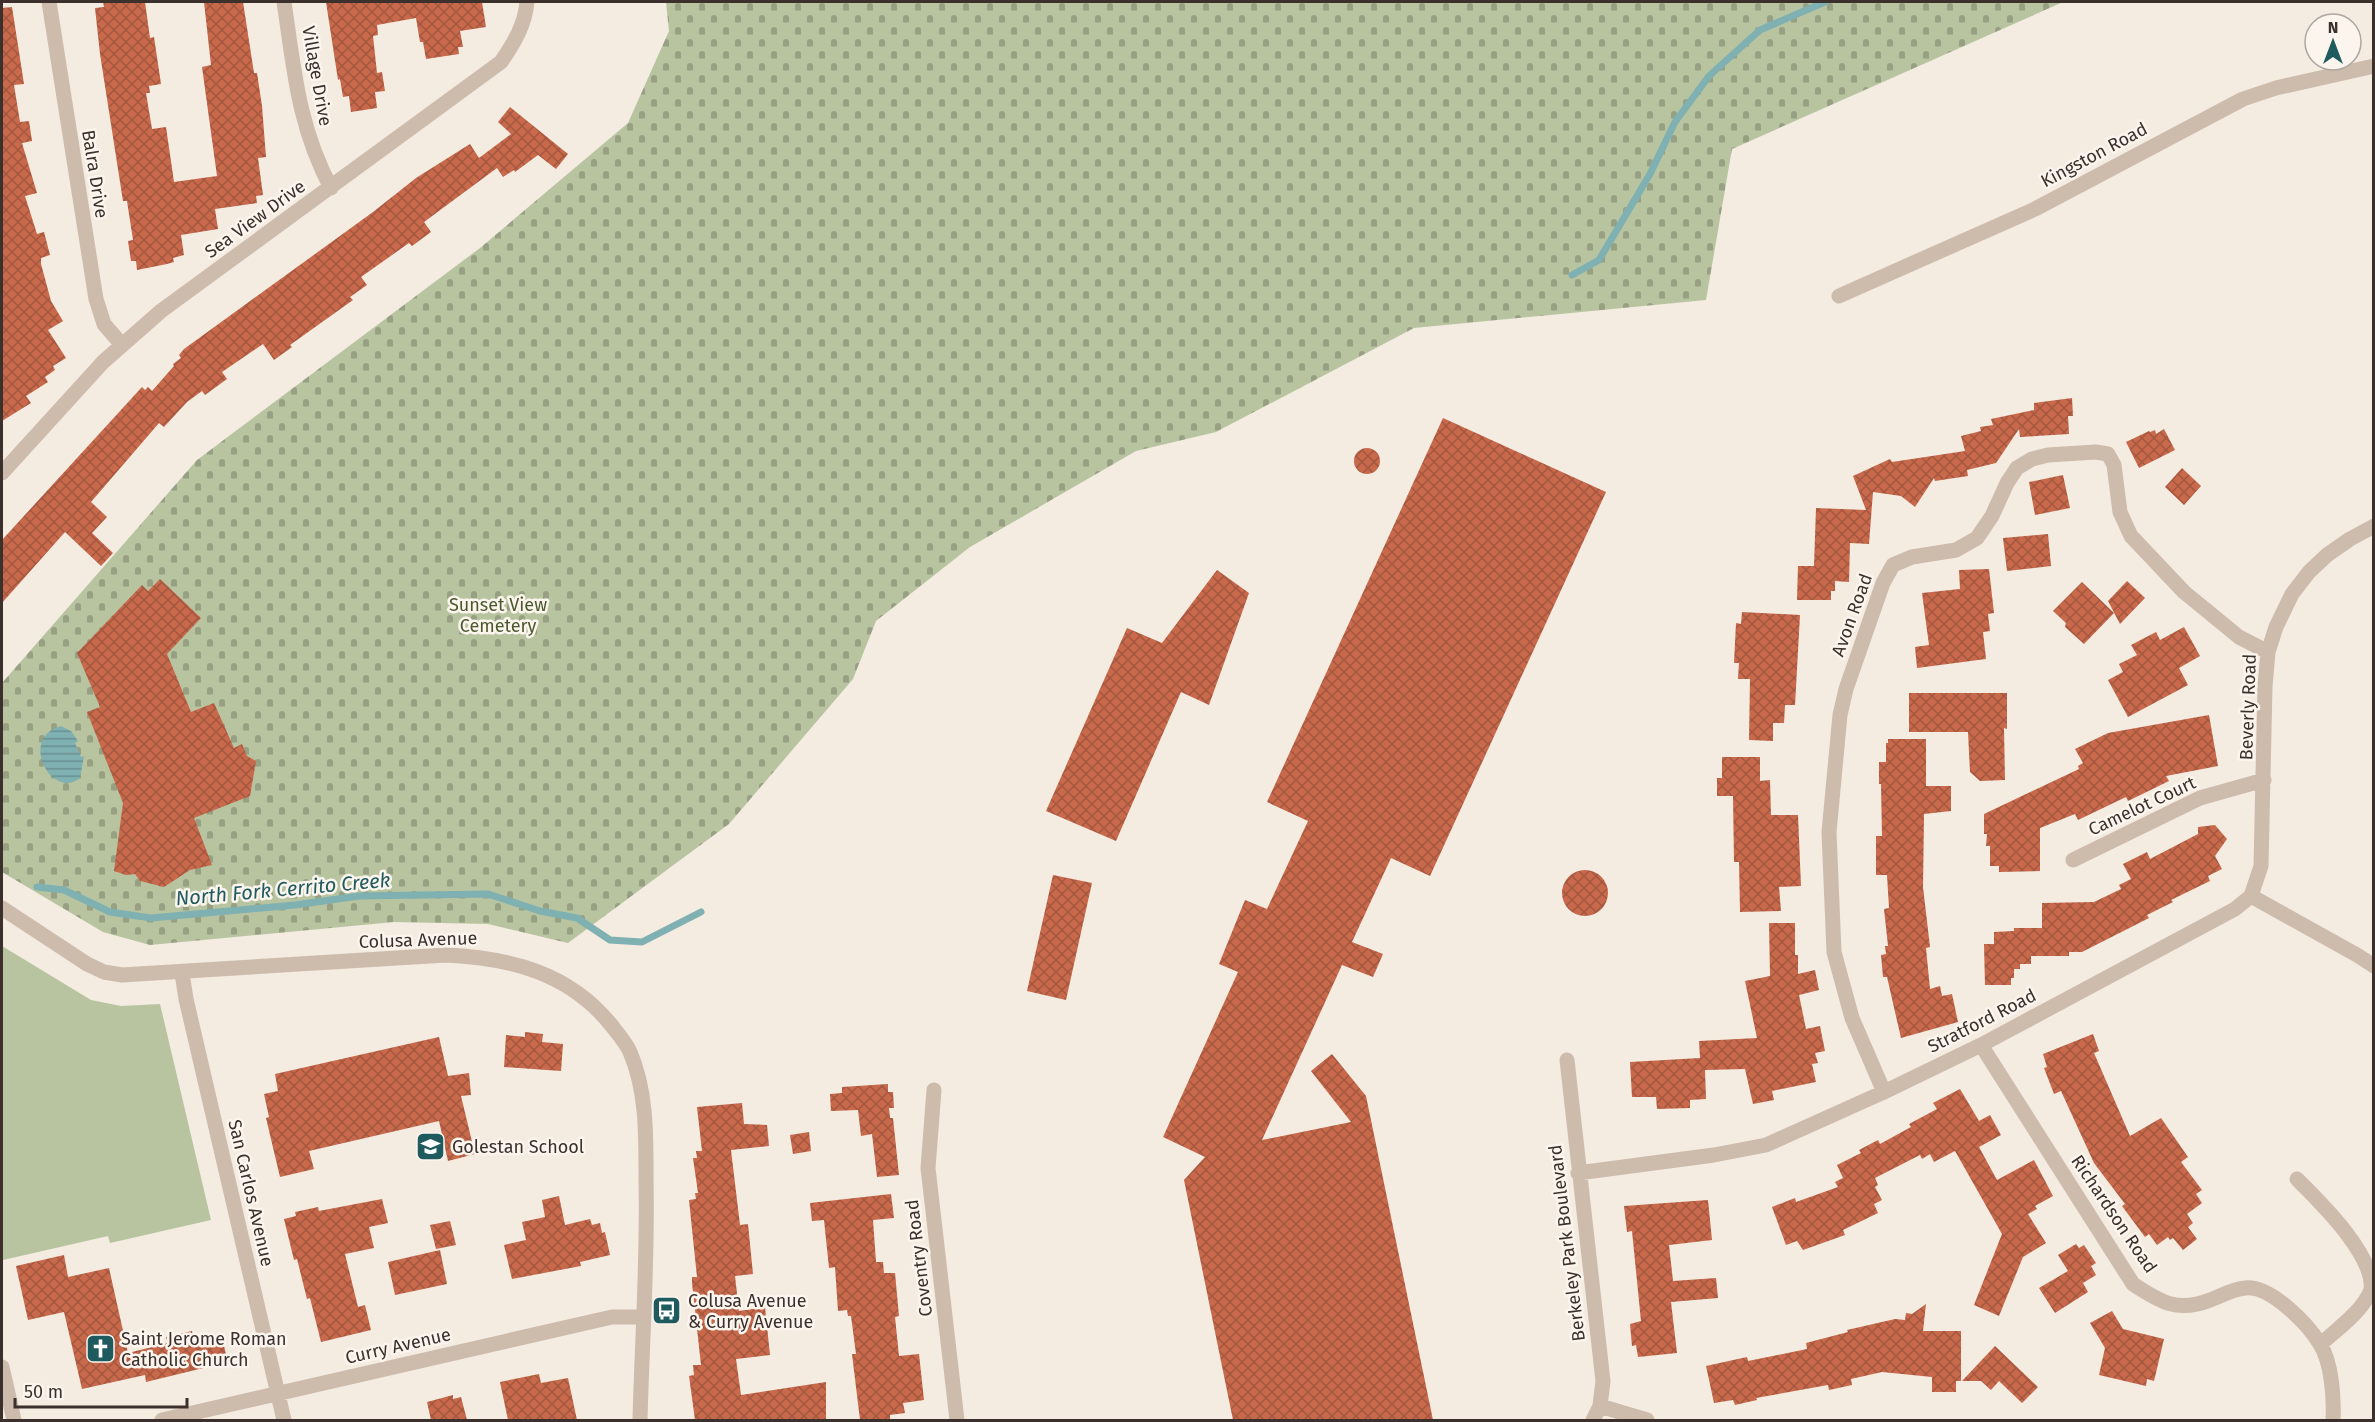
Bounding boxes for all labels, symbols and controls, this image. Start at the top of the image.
north arrow [2303,12,2363,72]
text: N [2328,18,2338,37]
street label: Village Drive [297,24,337,128]
street label: Kingston Road [2037,118,2151,192]
street label: Balra Drive [77,128,113,220]
street label: Sea View Drive [200,175,310,263]
street label: Avon Road [1827,571,1877,659]
park label: Sunset View Cemetery [449,594,547,637]
street label: Beverly Road [2235,653,2261,761]
street label: Camelot Court [2085,771,2200,840]
water label: North Fork Cerrito Creek [175,868,391,910]
street label: Colusa Avenue [358,927,478,953]
street label: Stratford Road [1924,984,2040,1058]
street label: San Carlos Avenue [223,1117,279,1269]
school or university icon: Golestan School [415,1131,447,1163]
place label: Golestan School [452,1136,584,1158]
street label: Berkeley Park Boulevard [1544,1144,1590,1342]
street label: Richardson Road [2066,1151,2162,1277]
street label: Coventry Road [901,1198,937,1318]
place label: Colusa Avenue & Curry Avenue [688,1290,813,1333]
bus stop icon: Colusa Avenue & Curry Avenue [651,1295,683,1327]
street label: Curry Avenue [343,1323,453,1369]
place label: Saint Jerome Roman Catholic Church [121,1328,287,1371]
church icon: Saint Jerome Roman Catholic Church [84,1333,116,1365]
scale bar [15,1371,188,1409]
text: 50 m [24,1381,63,1403]

